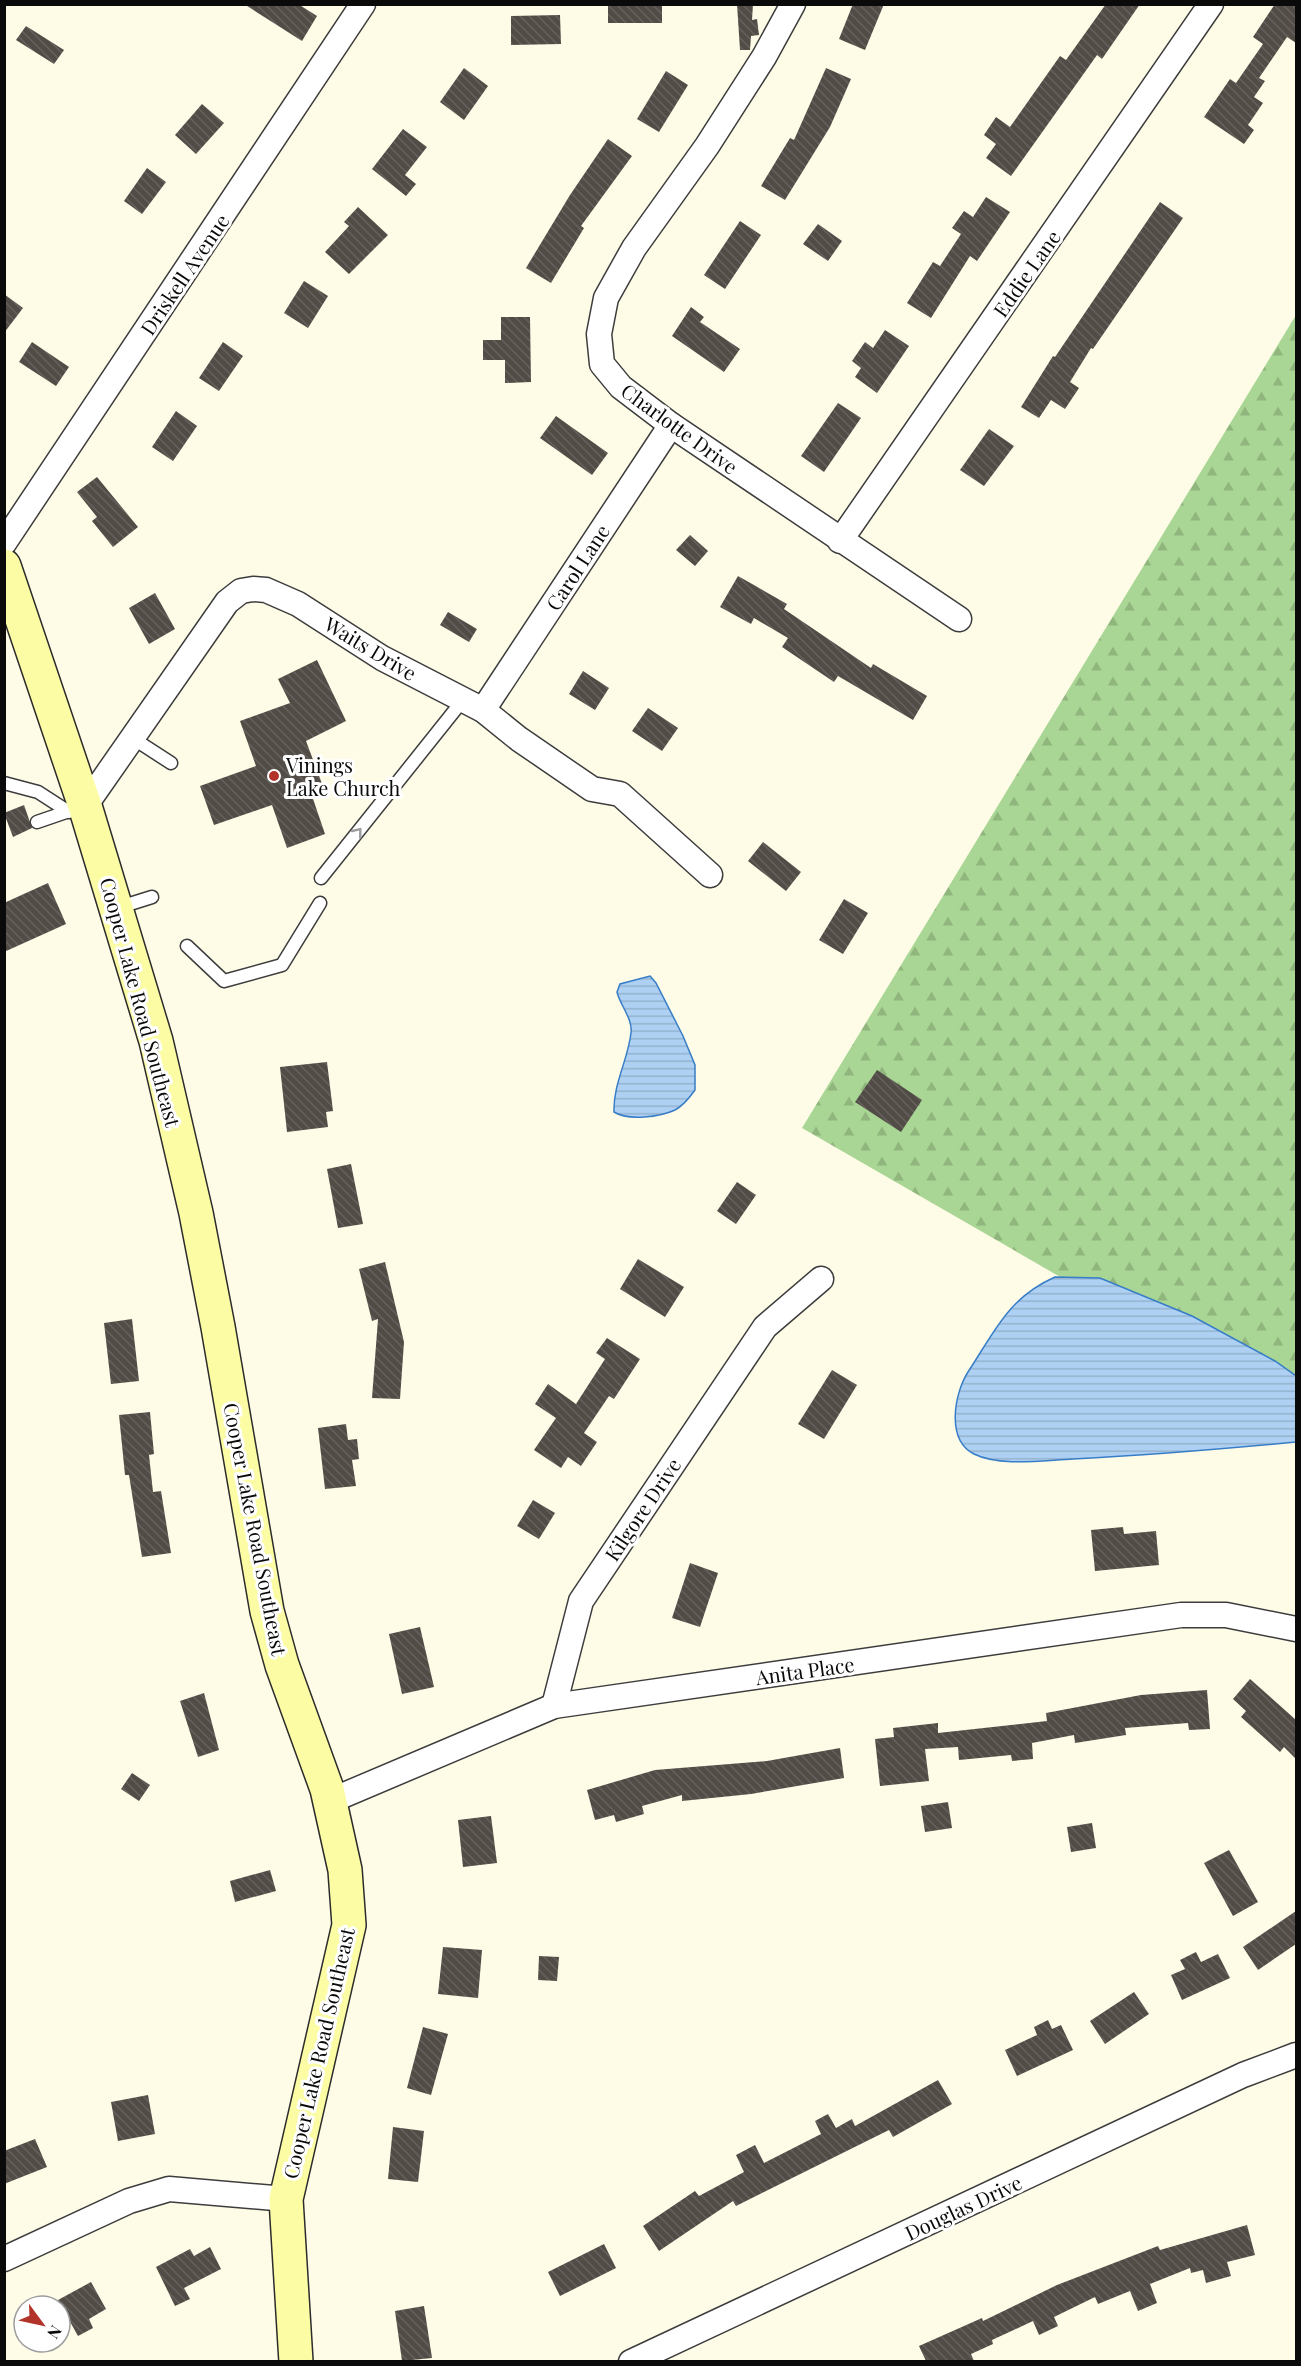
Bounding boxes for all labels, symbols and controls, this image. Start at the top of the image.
street label: Driskell Avenue [134,208,234,340]
street label: Eddie Lane [986,224,1066,322]
street label: Charlotte Drive [616,377,744,479]
street label: Carol Lane [539,519,615,615]
street label: Waits Drive [319,609,422,686]
place label: Vinings Lake Church [285,751,401,801]
marker: Vinings Lake Church [267,769,281,783]
one-way arrow [350,828,361,839]
street label: Cooper Lake Road Southeast [95,874,188,1130]
street label: Cooper Lake Road Southeast [218,1400,294,1659]
street label: Kilgore Drive [598,1452,686,1566]
street label: Anita Place [753,1650,856,1690]
street label: Cooper Lake Road Southeast [276,1924,360,2181]
street label: Douglas Drive [900,2168,1026,2246]
north arrow [12,2294,72,2354]
text: N [43,2322,67,2343]

